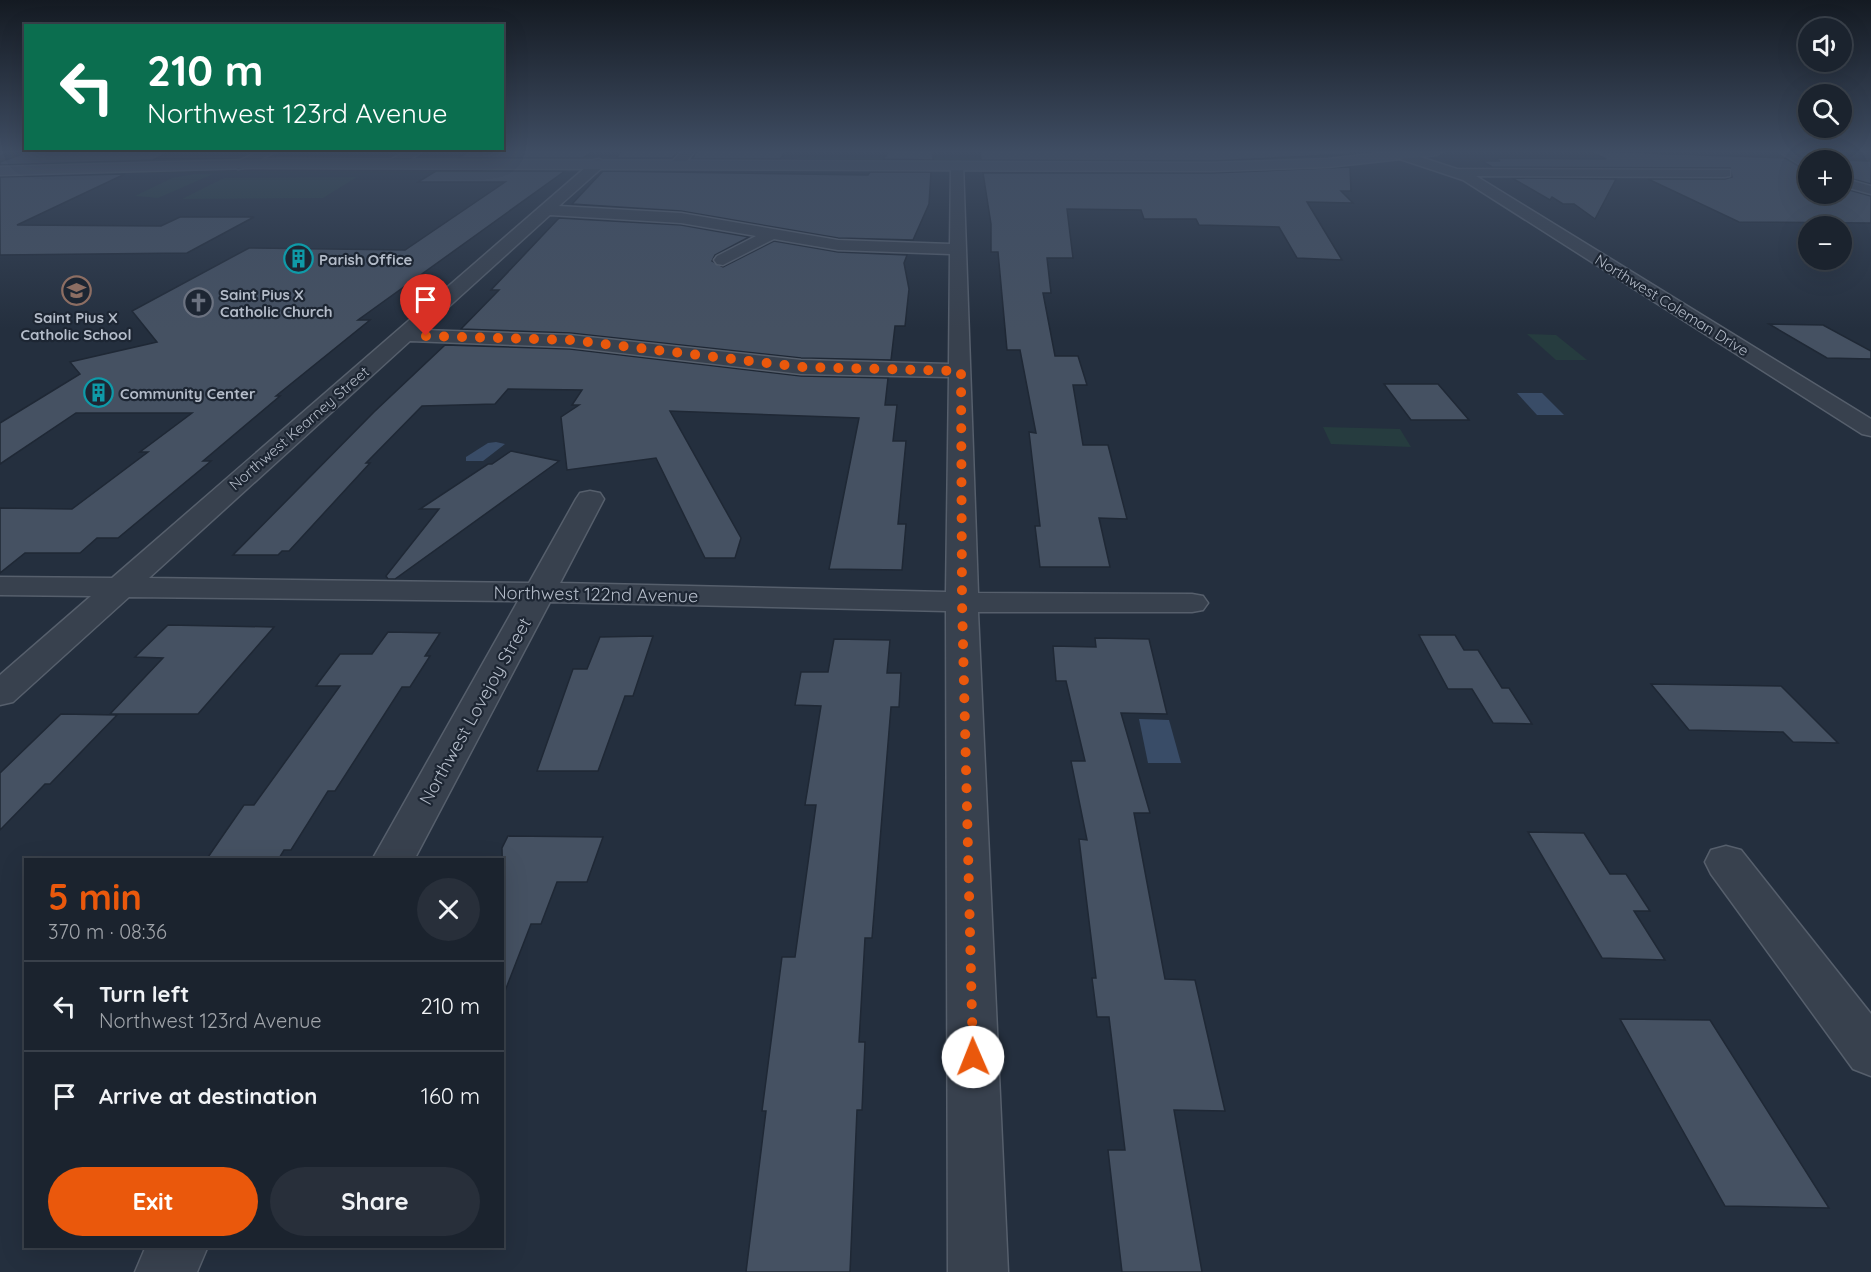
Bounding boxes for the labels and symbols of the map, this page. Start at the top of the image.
building icon: Parish Office [282,243,314,275]
place label: Parish Office [319,250,412,269]
street label: Northwest Coleman Drive [1592,250,1752,360]
school or university icon: Saint Pius X Catholic School [60,274,92,306]
pin [400,274,451,336]
place label: Saint Pius X Catholic Church [220,285,332,321]
church icon: Saint Pius X Catholic Church [183,287,215,319]
place label: Saint Pius X Catholic School [20,308,132,344]
street label: Northwest Kearney Street [225,362,373,494]
building icon: Community Center [83,377,115,409]
place label: Community Center [120,384,256,403]
street label: Northwest 122nd Avenue [493,581,699,607]
street label: Northwest Lovejoy Street [414,613,536,809]
position arrow [941,1025,1005,1089]

